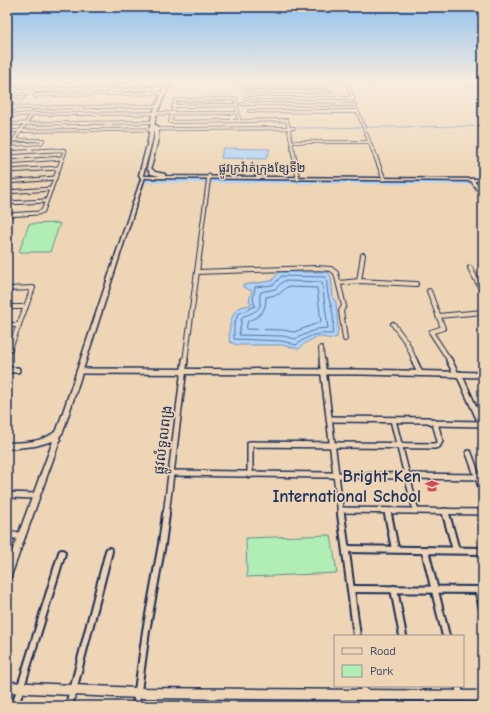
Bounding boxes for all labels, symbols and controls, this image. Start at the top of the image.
street label: ផ្លូវក្រវ៉ាត់ក្រុងខ្សែទី២ [218,161,306,179]
street label: ផ្លូវលំទួលពង្រ [150,404,179,476]
place label: Bright Ken International School [272,467,421,506]
school or university icon: Bright Ken International School [424,478,440,494]
legend [334,635,464,687]
text: Road [370,644,396,658]
text: Park [370,664,393,678]

